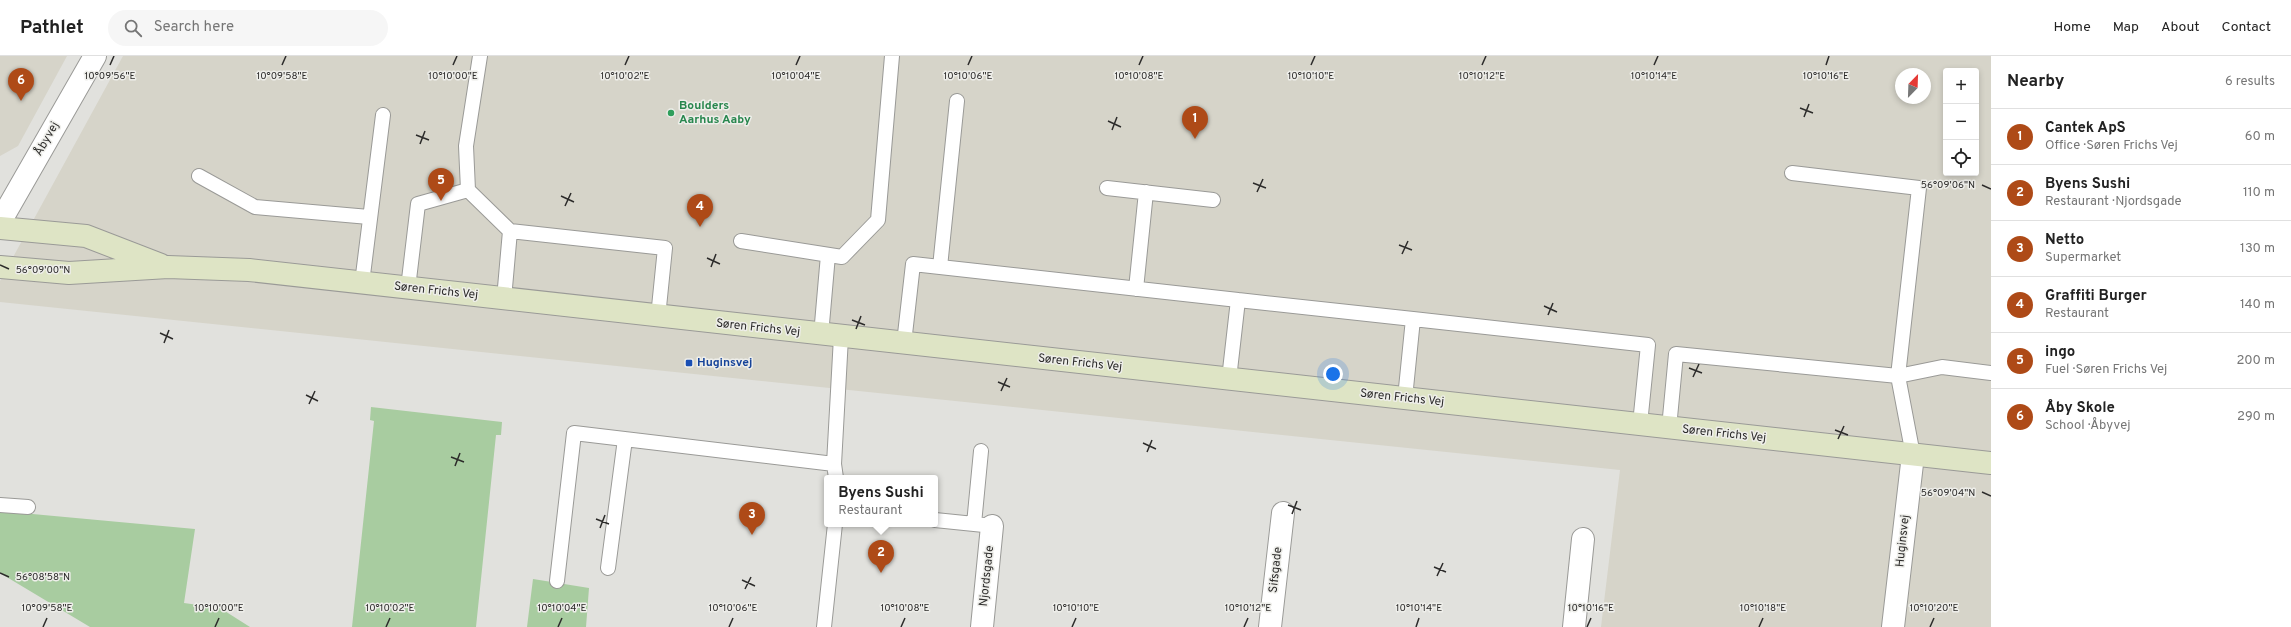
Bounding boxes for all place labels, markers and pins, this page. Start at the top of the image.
pin: 6 [8,68,34,101]
place label: Boulders Aarhus Aaby [679,98,751,128]
pin: 1 [1182,106,1208,139]
marker: Boulders Aarhus Aaby [666,108,676,118]
pin: 5 [428,168,454,201]
pin: 4 [687,194,713,227]
place label: Huginsvej [697,355,752,371]
marker: Huginsvej [684,358,694,368]
pin: 3 [739,502,765,535]
pin: 2 [868,540,894,573]

